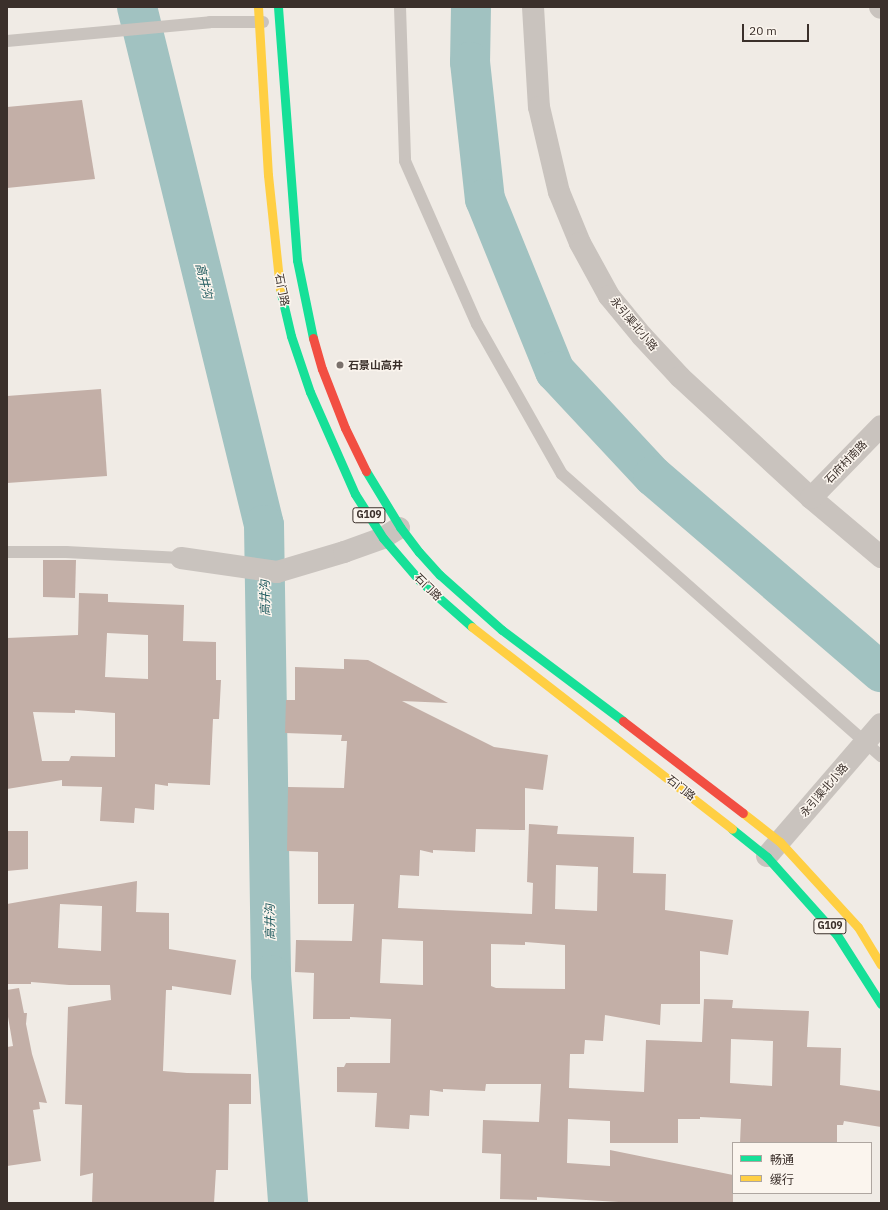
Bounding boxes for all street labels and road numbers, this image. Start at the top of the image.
street label: 石门路 [272,273,292,307]
street label: 永引渠北小路 [608,294,660,354]
street label: 石府村南路 [822,438,870,486]
road number: G109 [352,507,386,523]
street label: 石门路 [412,571,444,603]
street label: 永引渠北小路 [797,761,851,819]
street label: 石门路 [664,773,698,803]
road number: G109 [813,918,847,934]

